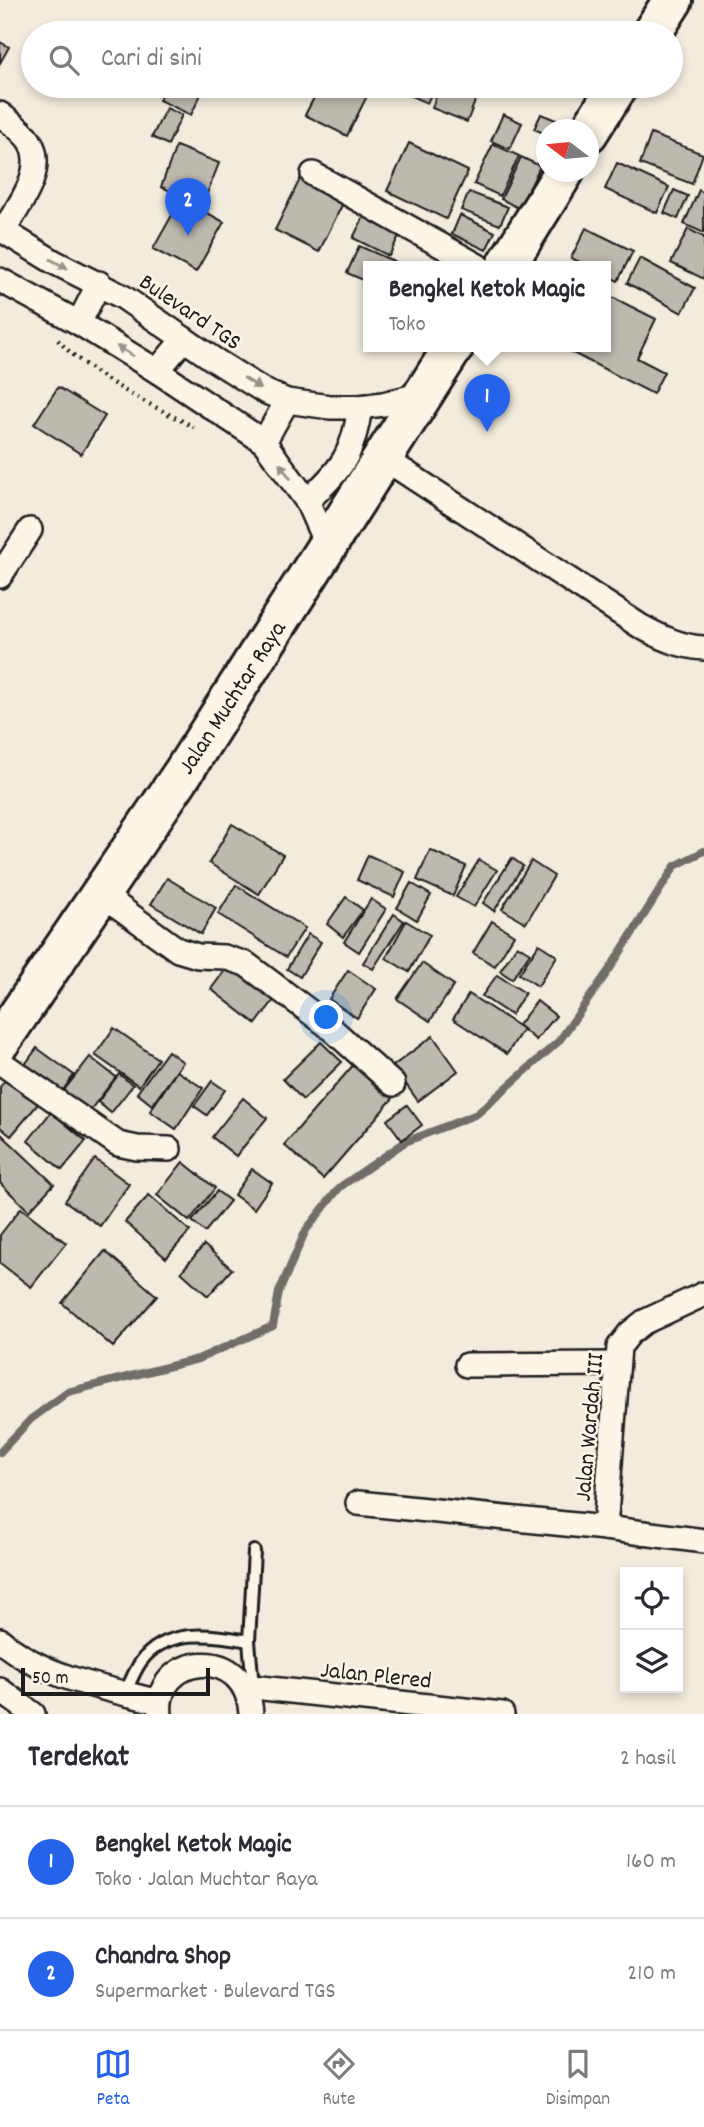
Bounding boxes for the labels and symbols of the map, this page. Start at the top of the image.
north arrow [536,119,599,182]
pin: 2 [165,178,211,236]
one-way arrow [49,258,69,270]
street label: Bulevard TGS [131,267,247,360]
one-way arrow [115,344,134,357]
pin: 1 [464,374,510,432]
one-way arrow [242,377,262,390]
one-way arrow [279,462,293,480]
street label: Jalan Muchtar Raya [171,615,296,782]
your location [309,1000,343,1034]
street label: Jalan Wardah III [568,1351,614,1503]
street label: Jalan Plered [318,1654,433,1700]
scale bar [21,1665,210,1697]

